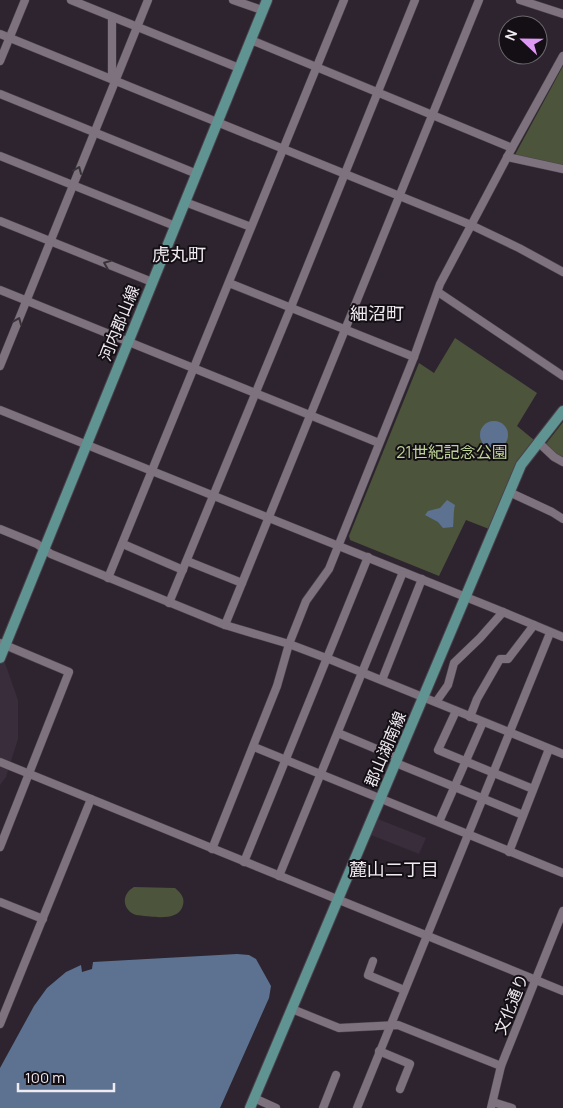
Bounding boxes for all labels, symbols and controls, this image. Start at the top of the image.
north arrow [498,15,548,65]
text: N [500,27,521,43]
one-way arrow [72,166,83,175]
district label: 虎丸町 [152,242,206,266]
one-way arrow [103,260,111,270]
street label: 河内郡山線 [94,282,144,364]
district label: 細沼町 [350,301,404,325]
one-way arrow [12,317,22,326]
park label: 21世紀記念公園 [396,441,508,463]
street label: 郡山湖南線 [359,708,411,790]
district label: 麓山二丁目 [349,857,439,881]
street label: 文化通り [489,970,533,1038]
scale bar [18,1060,114,1092]
text: 100 m [25,1067,65,1088]

